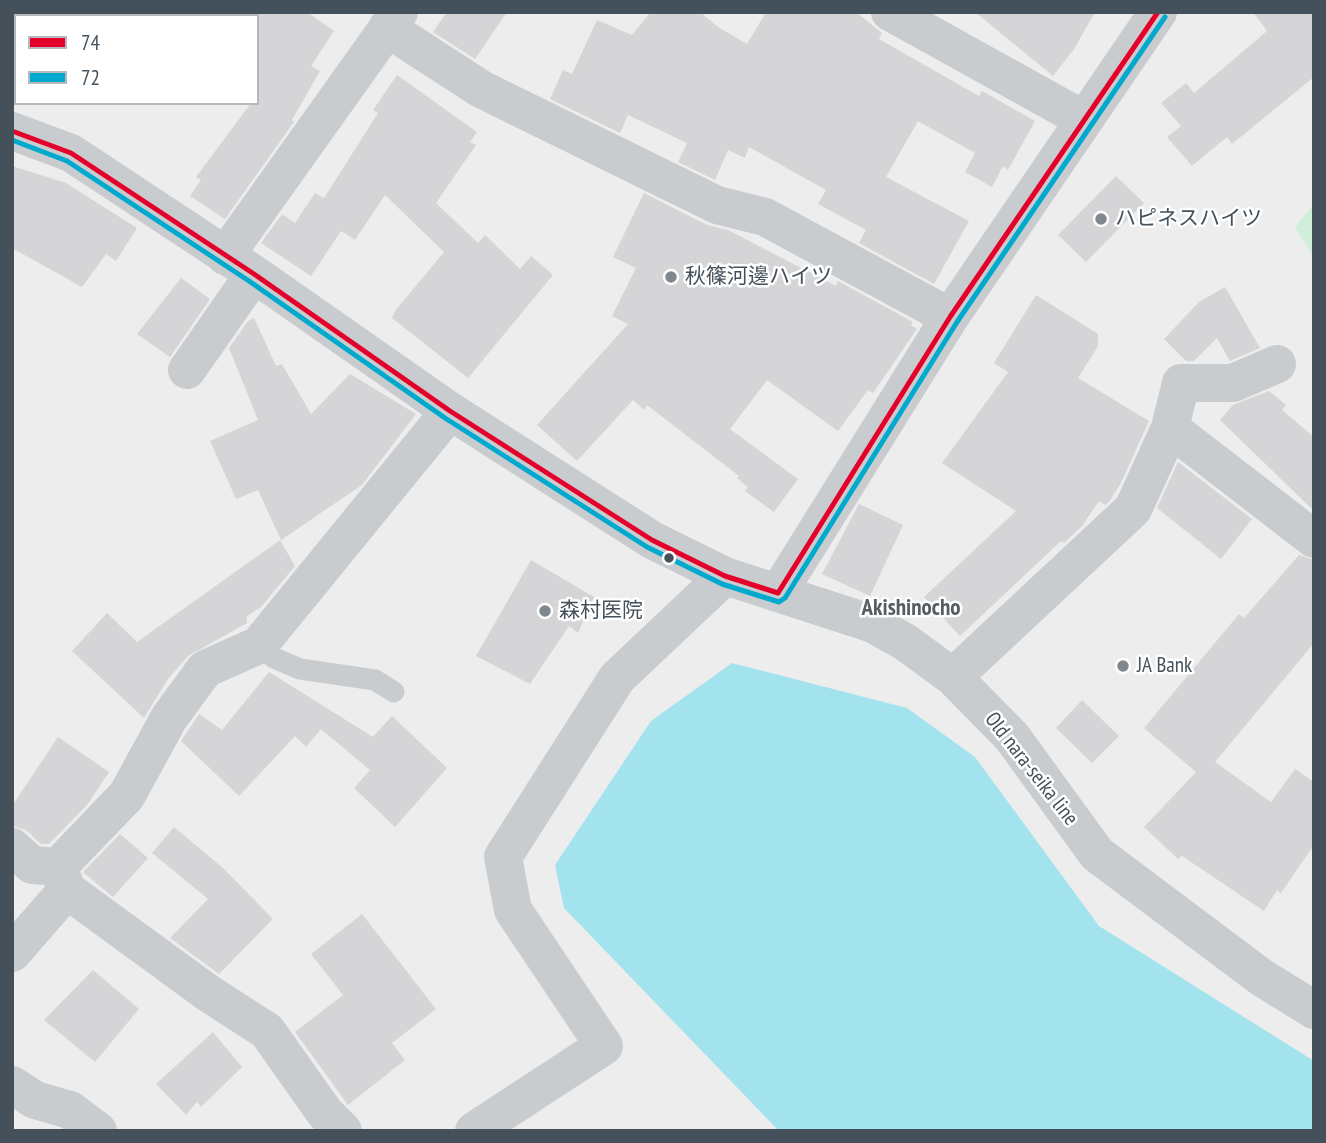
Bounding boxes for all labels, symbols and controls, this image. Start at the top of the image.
legend [14,14,259,105]
text: 74 [81,29,100,56]
text: 72 [81,64,100,91]
place label: ハピネスハイツ [1115,206,1262,232]
marker: ハピネスハイツ [1093,211,1109,227]
place label: 秋篠河邊ハイツ [685,264,832,290]
marker: 秋篠河邊ハイツ [663,269,679,285]
unlabelled marker [662,551,676,565]
district label: Akishinocho [862,594,960,622]
place label: 森村医院 [559,598,643,624]
marker: 森村医院 [537,603,553,619]
place label: JA Bank [1137,653,1192,679]
marker: JA Bank [1115,658,1131,674]
street label: Old nara-seika line [979,707,1083,831]

